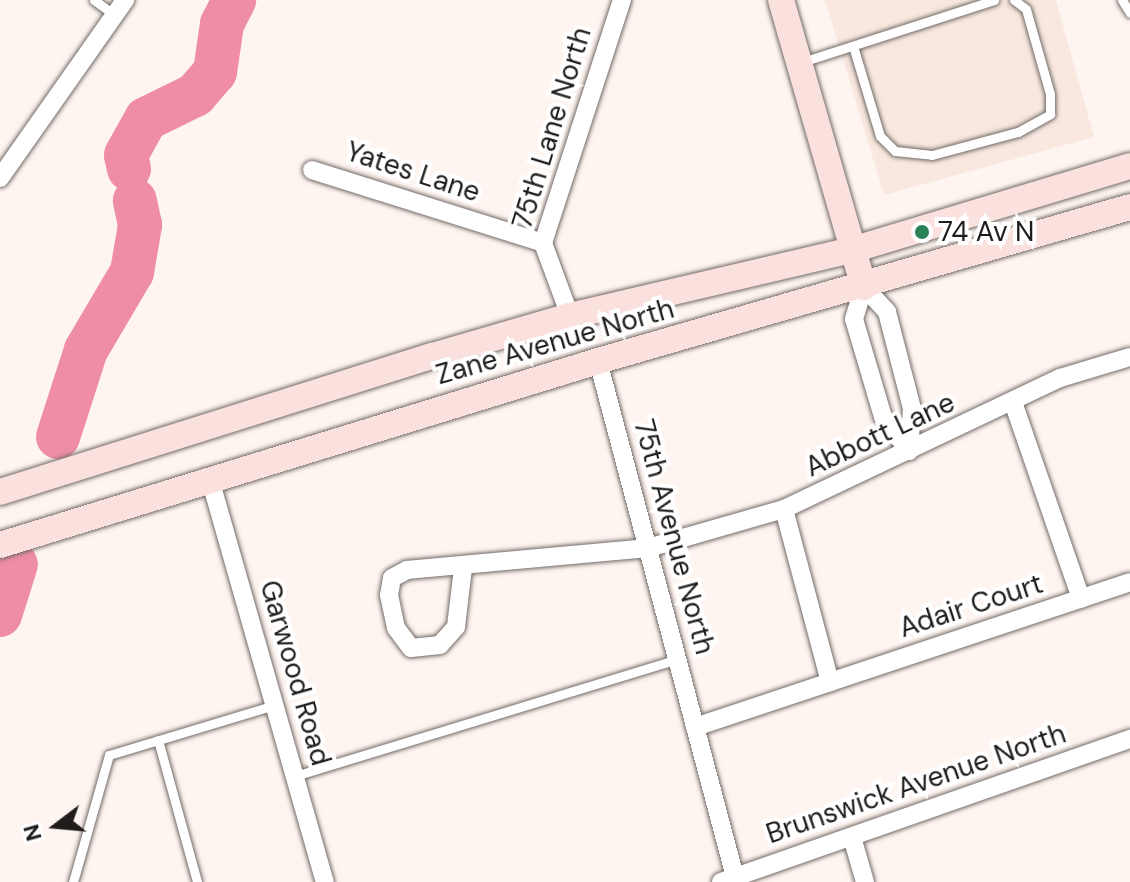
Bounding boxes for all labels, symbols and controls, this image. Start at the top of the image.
street label: 75th Lane North [505,23,599,233]
street label: Yates Lane [342,135,484,209]
place label: 74 Av N [938,215,1034,249]
marker: 74 Av N [913,223,931,241]
street label: Zane Avenue North [432,292,678,392]
street label: Abbott Lane [800,386,960,484]
street label: 75th Avenue North [626,416,722,658]
street label: Adair Court [895,567,1047,645]
street label: Garwood Road [253,577,337,769]
street label: Brunswick Avenue North [762,717,1070,851]
north arrow [16,786,96,866]
text: N [16,821,49,844]

